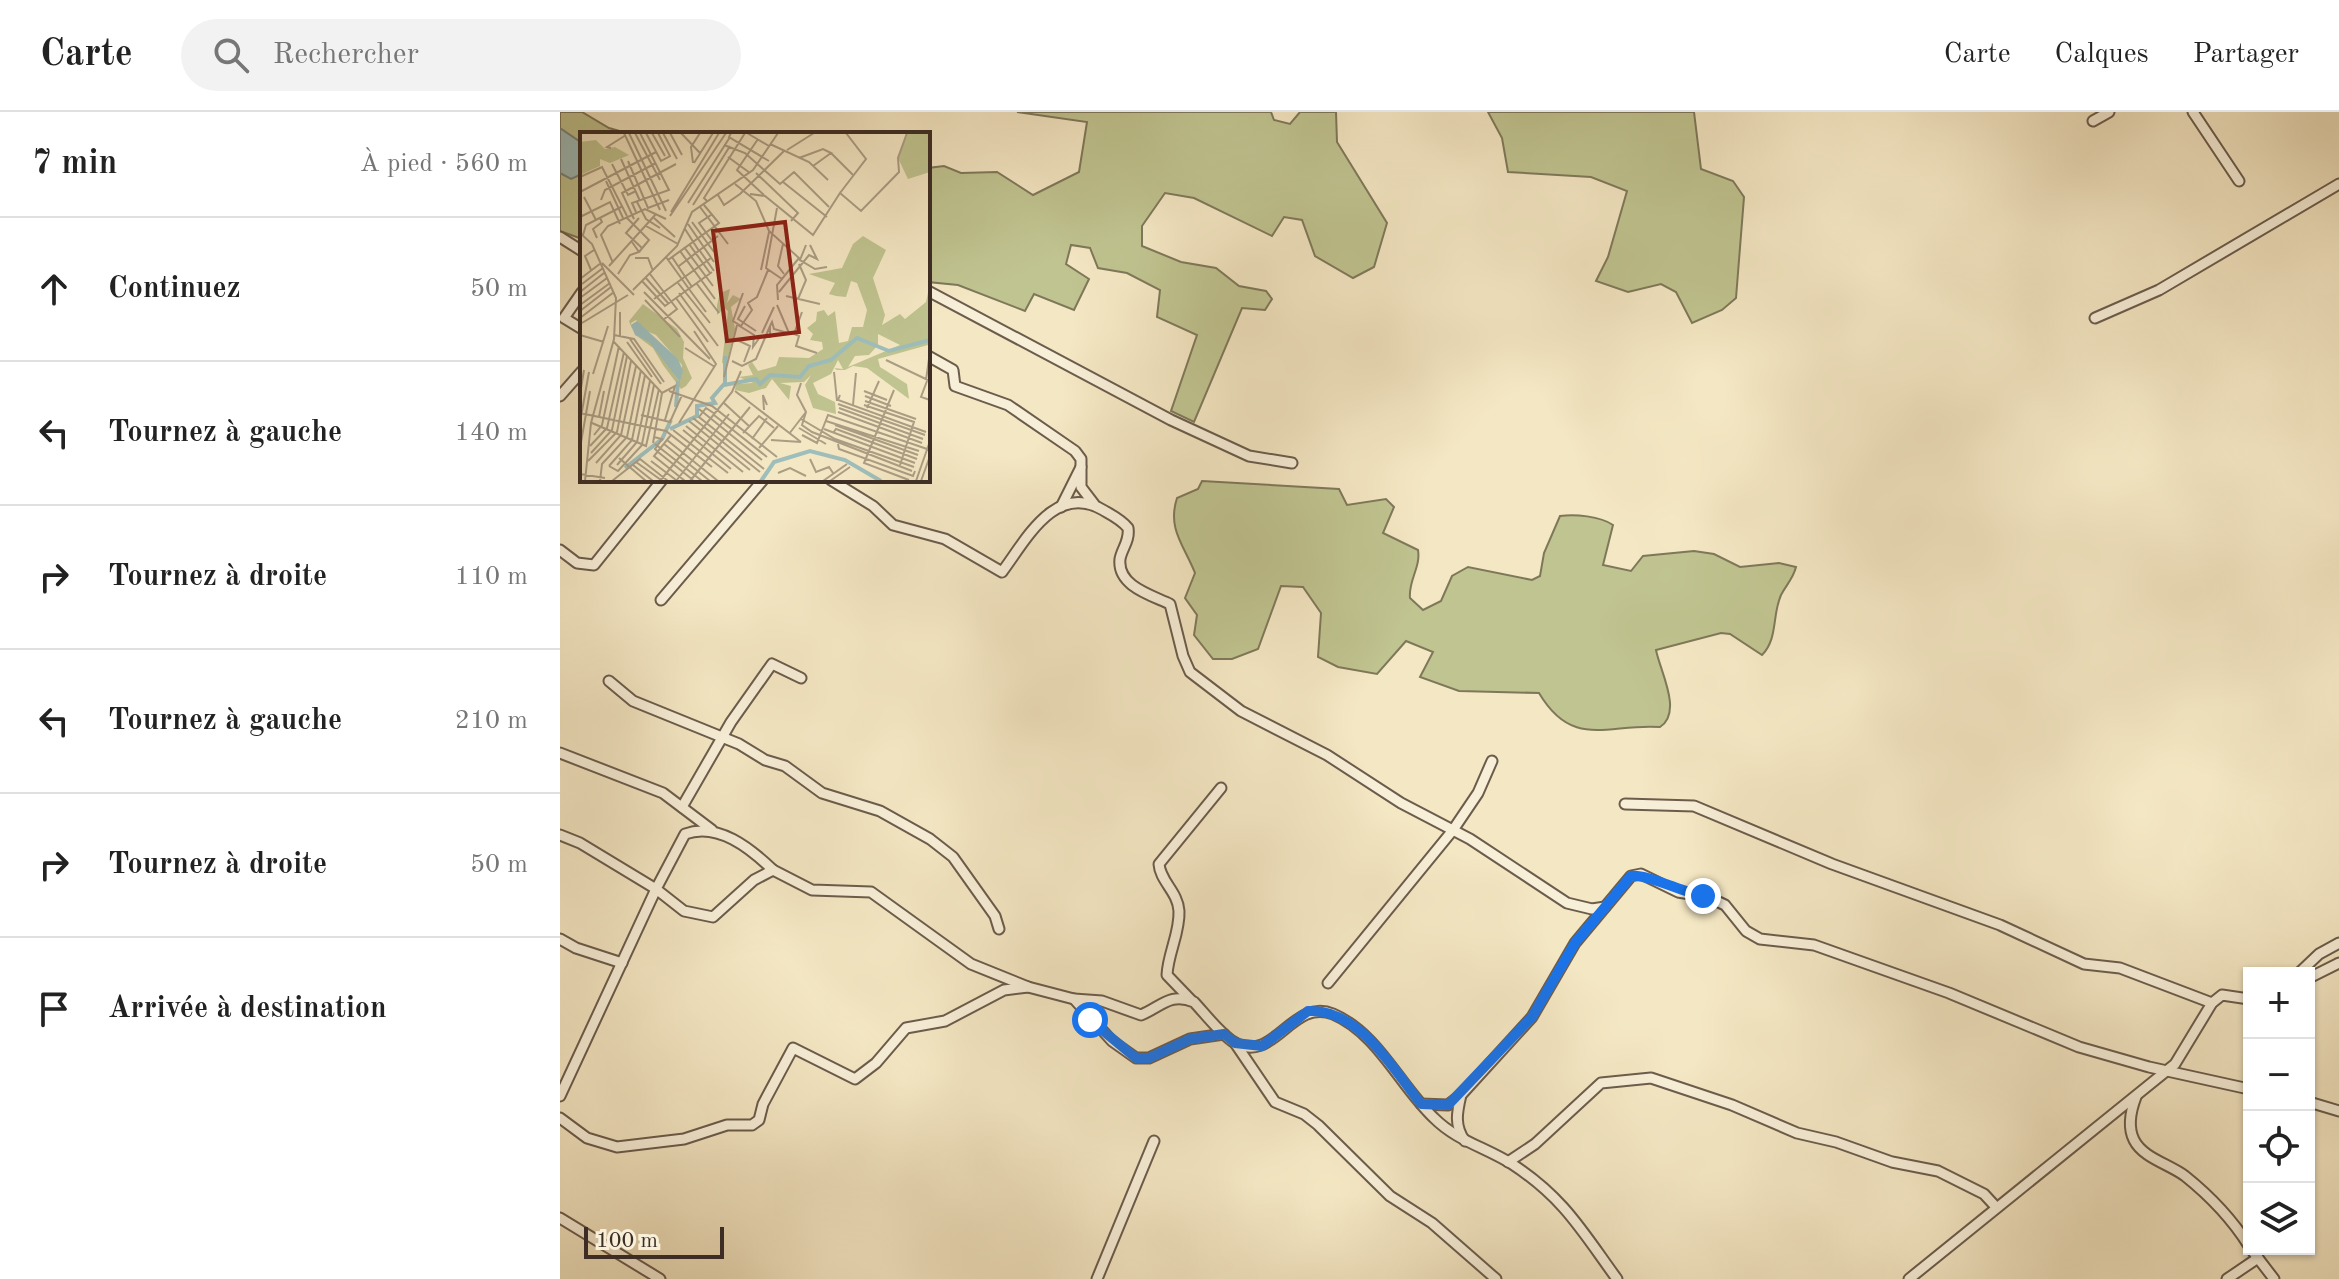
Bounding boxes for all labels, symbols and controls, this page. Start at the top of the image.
search box [181,19,741,91]
icon: search [209,33,253,77]
text: Carte [40,36,133,74]
text: Rechercher [273,40,419,70]
text: Carte [1944,41,2011,69]
text: Calques [2055,41,2149,69]
text: Partager [2193,41,2299,69]
inset map [580,132,930,482]
text: 7 min [32,147,117,181]
text: À pied · 560 m [360,151,528,177]
icon: ahead [32,267,76,311]
text: Continuez [108,274,241,304]
text: 50 m [470,276,528,302]
icon: left [32,411,76,455]
text: Tournez à gauche [108,418,342,448]
text: 140 m [455,420,528,446]
icon: right [32,555,76,599]
text: Tournez à droite [108,562,327,592]
text: 110 m [455,564,528,590]
icon: left [32,699,76,743]
text: Tournez à gauche [108,706,342,736]
text: 210 m [455,708,528,734]
icon: right [32,843,76,887]
text: Tournez à droite [108,850,327,880]
text: 50 m [470,852,528,878]
route end [1685,878,1721,914]
map controls [2243,967,2315,1255]
button: + [2243,967,2315,1039]
icon: arrive [32,987,76,1031]
text: Arrivée à destination [108,994,387,1024]
route start [1072,1002,1108,1038]
button: − [2243,1039,2315,1111]
button: locate [2243,1111,2315,1183]
button: layers [2243,1183,2315,1255]
scale bar [584,1223,724,1259]
text: 100 m [596,1230,658,1252]

